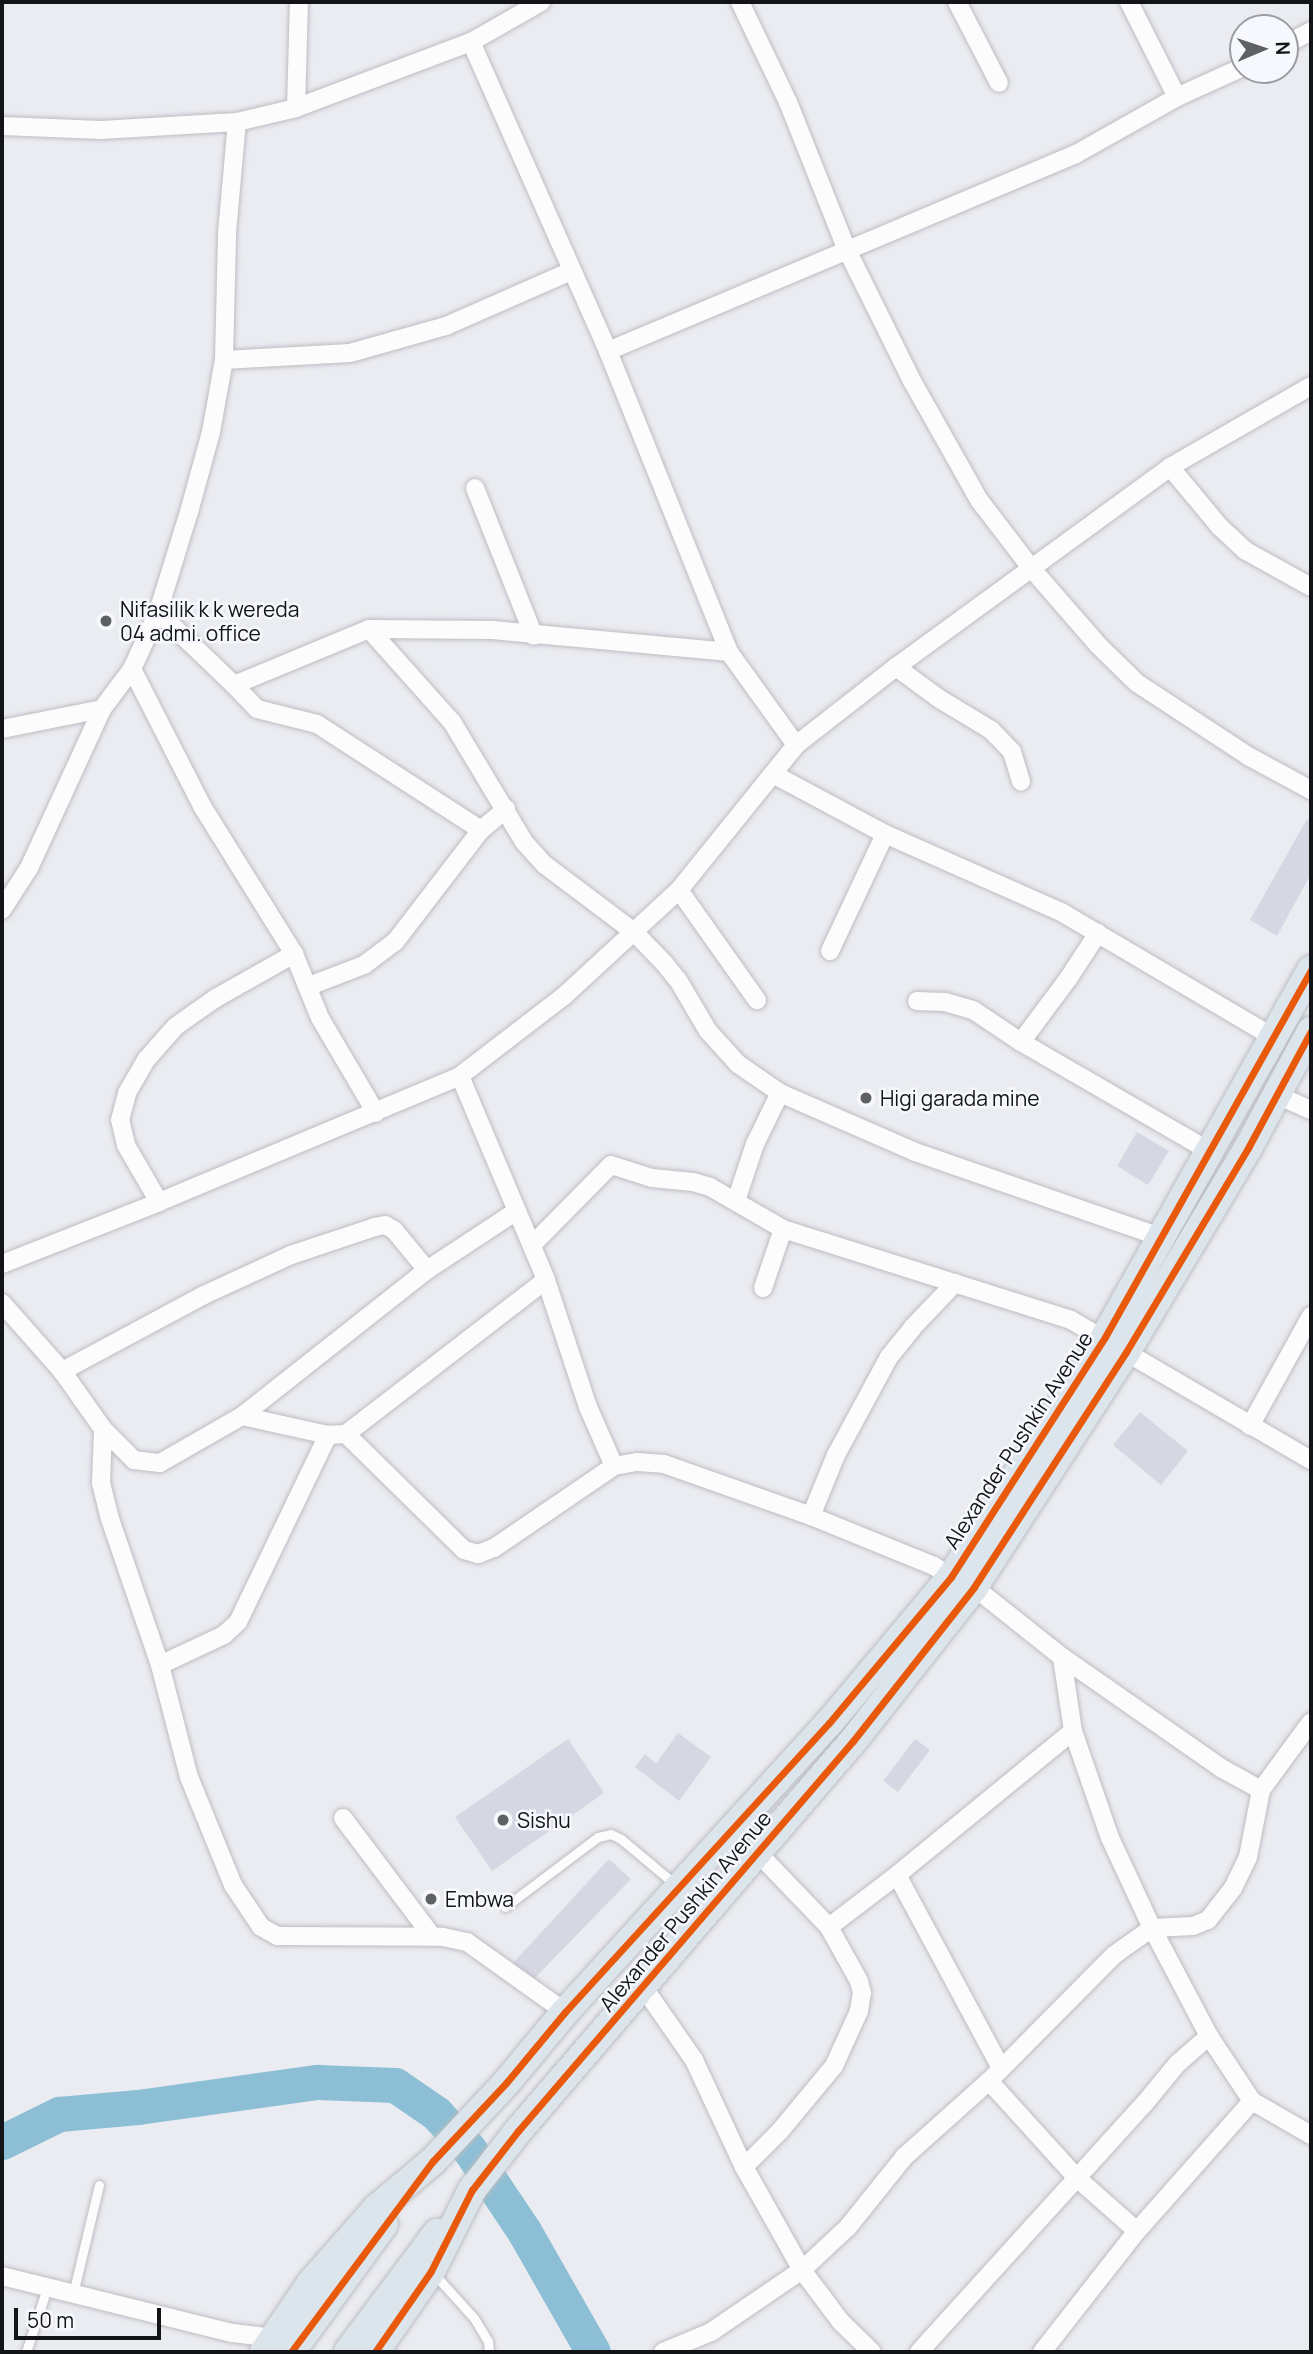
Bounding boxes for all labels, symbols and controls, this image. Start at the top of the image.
north arrow [1229,14,1299,84]
text: N [1270,41,1296,56]
place label: Nifasilik k k wereda 04 admi. office [120,596,299,646]
marker: Nifasilik k k wereda 04 admi. office [98,613,114,629]
place label: Higi garada mine [880,1085,1039,1111]
marker: Higi garada mine [858,1090,874,1106]
street label: Alexander Pushkin Avenue [938,1327,1098,1553]
street label: Alexander Pushkin Avenue [594,1806,776,2016]
place label: Sishu [517,1807,571,1833]
marker: Sishu [495,1812,511,1828]
place label: Embwa [445,1886,514,1912]
marker: Embwa [423,1891,439,1907]
scale bar [18,2294,164,2338]
text: 50 m [27,2306,74,2334]

